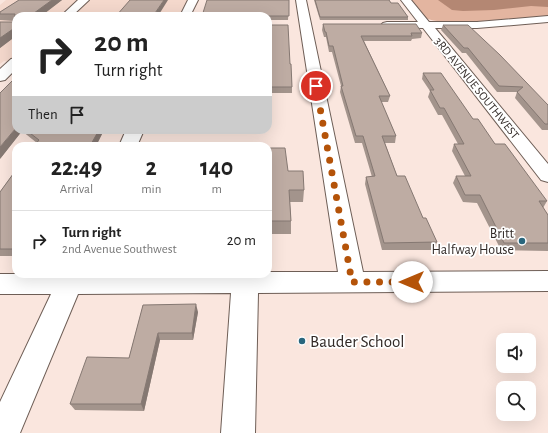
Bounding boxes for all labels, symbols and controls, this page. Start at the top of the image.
icon: right [28,28,80,80]
text: 20 m [94,29,149,57]
street label: 3RD AVENUE SOUTHWEST [433,35,522,141]
text: Turn right [94,62,163,80]
pin [299,69,333,103]
icon: arrive [305,75,327,97]
icon: arrive [66,104,88,126]
text: Then [28,107,58,122]
text: 22:49 [51,156,102,180]
text: 2 [146,156,157,180]
text: 140 [200,156,233,180]
text: Arrival [60,183,93,196]
text: min [141,183,161,196]
text: m [211,183,222,196]
text: Turn right [62,225,121,240]
place label: Britt Halfway House [432,227,515,257]
icon: right [28,230,50,252]
text: 20 m [227,233,256,248]
marker: Britt Halfway House [517,236,527,246]
text: 2nd Avenue Southwest [62,243,177,256]
position arrow [391,261,433,303]
place label: Bauder School [310,333,405,350]
map controls [496,333,536,421]
button: sound [496,333,536,373]
marker: Bauder School [297,336,307,346]
button: search [496,381,536,421]

